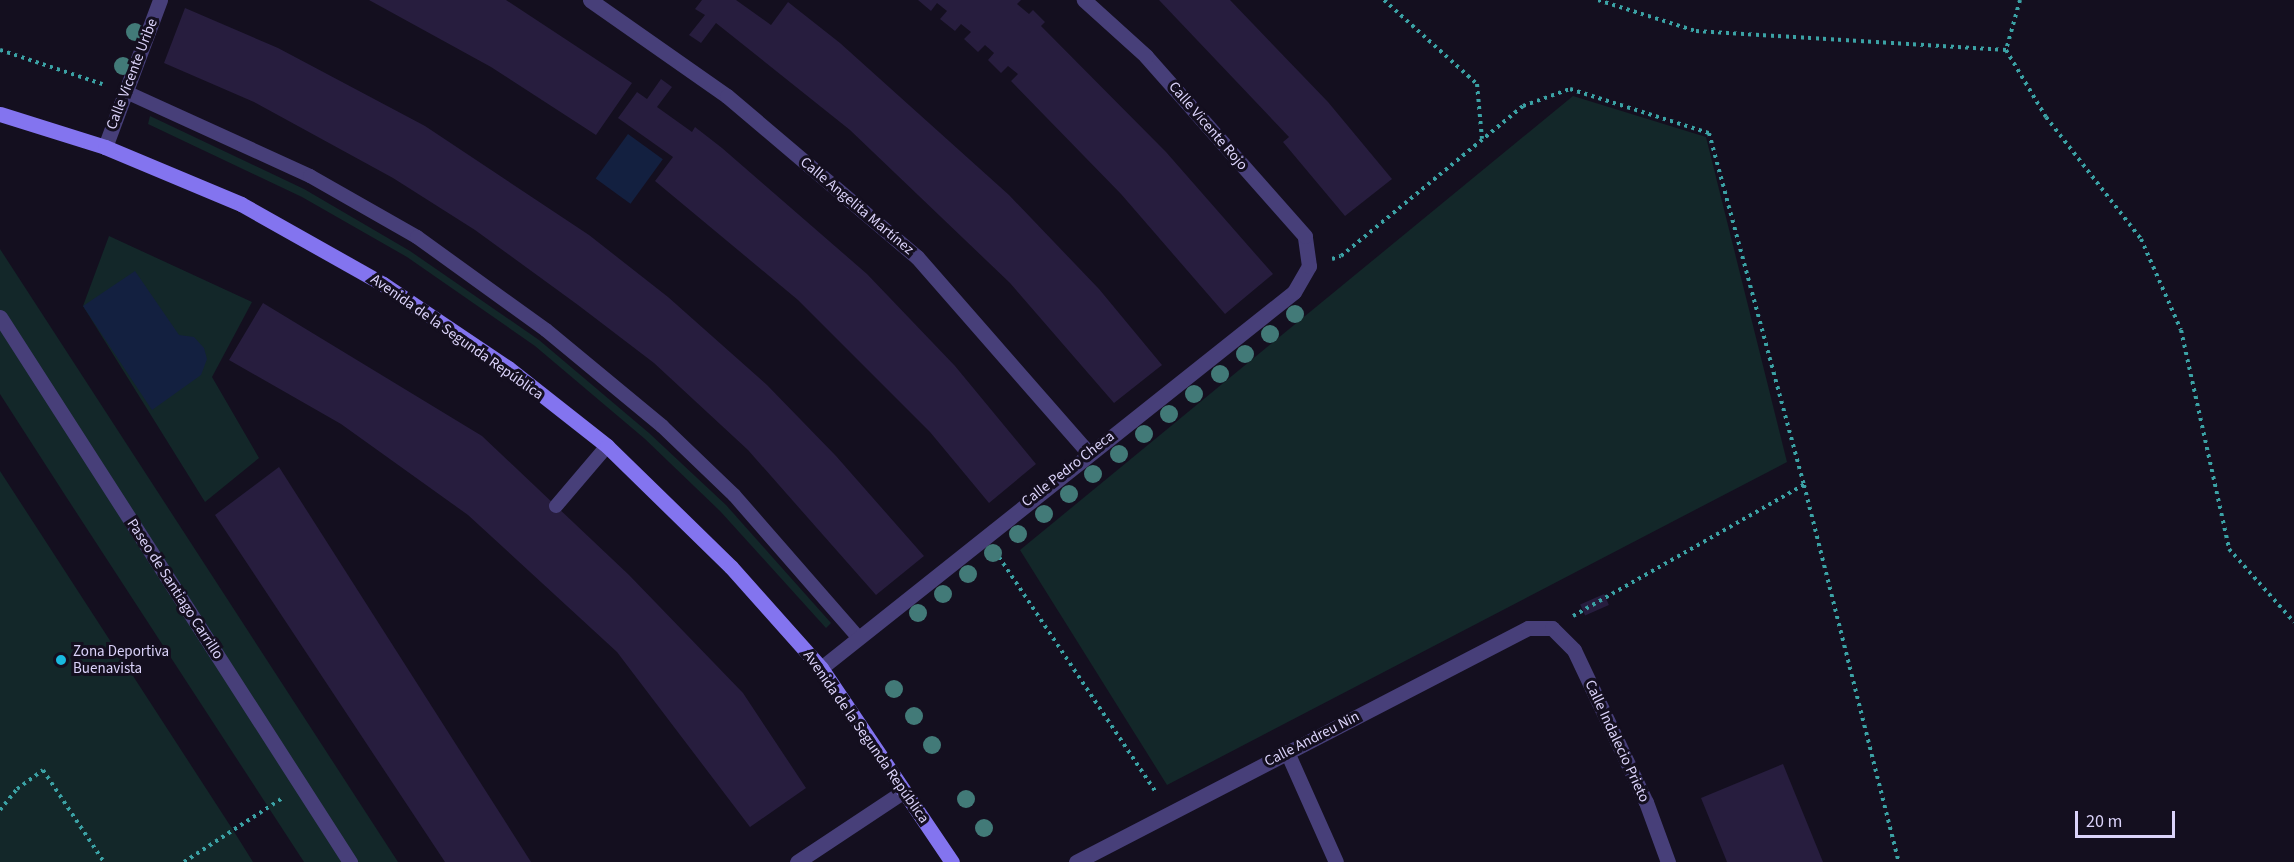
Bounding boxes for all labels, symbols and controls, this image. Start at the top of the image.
street label: Calle Vicente Uribe [103,16,161,132]
street label: Calle Vicente Rojo [1165,78,1251,174]
street label: Calle Angelita Martínez [797,153,917,259]
street label: Avenida de la Segunda República [367,270,547,404]
street label: Calle Pedro Checa [1018,427,1118,511]
street label: Paseo de Santiago Carrillo [123,515,227,663]
place label: Zona Deportiva Buenavista [73,642,169,677]
street label: Avenida de la Segunda República [799,647,933,827]
marker: Zona Deportiva Buenavista [54,653,68,667]
street label: Calle Indalecio Prieto [1581,677,1653,805]
street label: Calle Andreu Nin [1262,707,1362,771]
scale bar [2078,799,2178,837]
text: 20 m [2086,809,2122,834]

